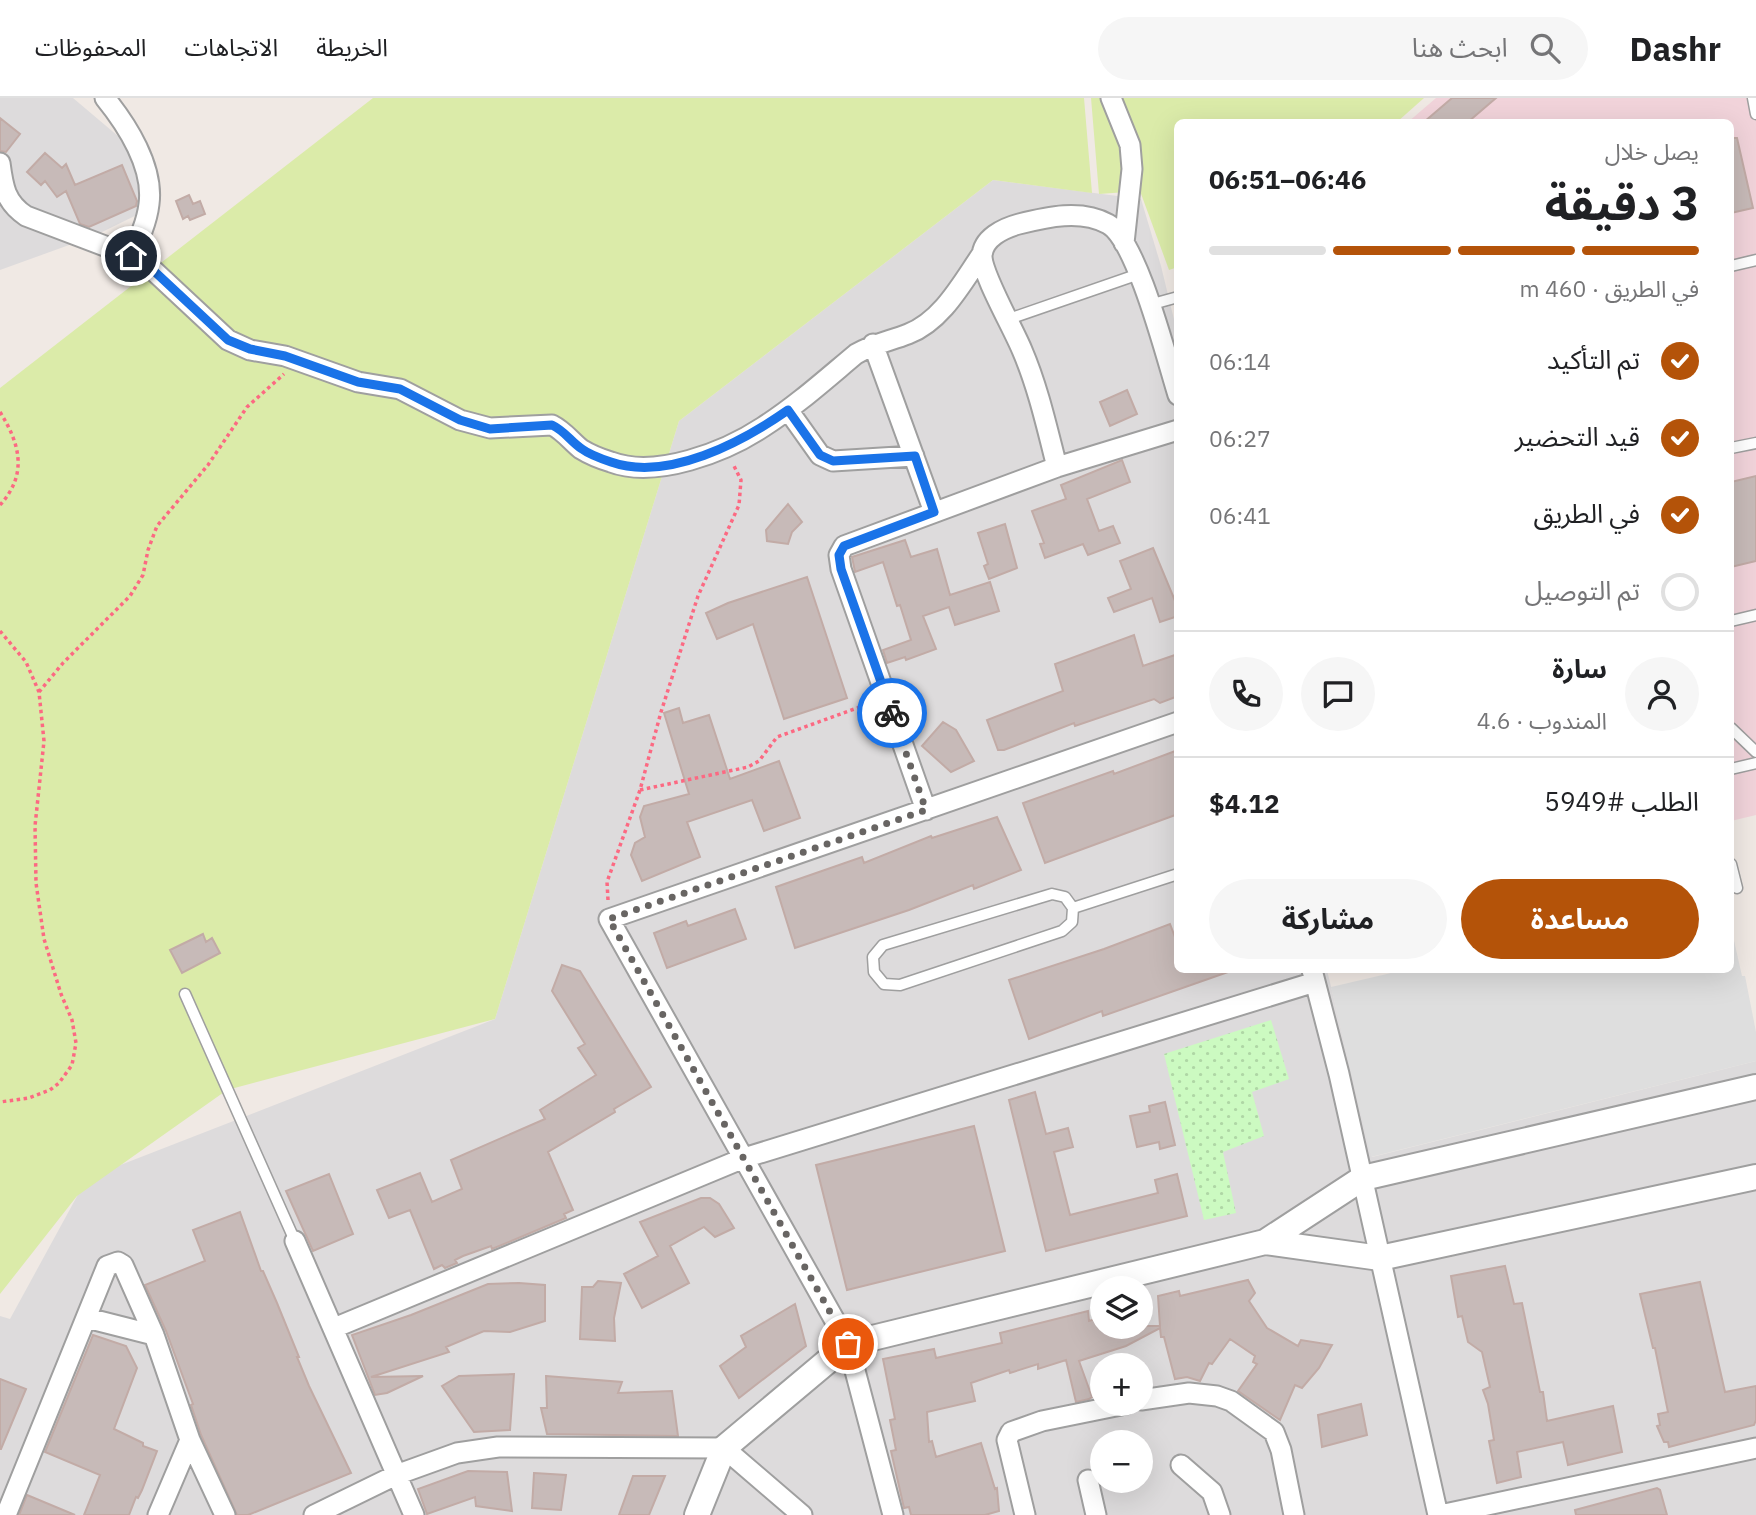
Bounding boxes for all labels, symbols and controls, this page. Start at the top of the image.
search box [1098,17,1588,80]
text: Dashr [1630,27,1721,70]
icon: search [1526,29,1564,67]
text: ابحث هنا [1412,30,1508,64]
text: المحفوظات [35,31,146,63]
text: الاتجاهات [184,31,278,63]
text: الخريطة [316,31,388,63]
text: يصل خلال [1605,136,1699,166]
text: 06:46–06:51 [1209,162,1366,196]
text: 3 دقيقة [1545,173,1699,233]
pin [101,226,161,286]
icon: home [112,237,150,275]
text: في الطريق · 460 m [1519,273,1699,303]
text: تم التأكيد [1547,342,1640,376]
icon: check [1661,342,1699,380]
text: 06:14 [1209,346,1271,376]
text: قيد التحضير [1515,419,1640,453]
icon: check [1661,419,1699,457]
text: 06:27 [1209,423,1271,453]
text: في الطريق [1533,496,1640,530]
icon: check [1661,496,1699,534]
text: 06:41 [1209,500,1271,530]
text: تم التوصيل [1524,573,1640,607]
text: سارة [1552,651,1607,685]
button: phone [1209,657,1283,731]
button: chat [1301,657,1375,731]
button: person [1625,657,1699,731]
courier [857,678,927,748]
icon: bike [873,694,911,732]
text: المندوب · 4.6 [1477,705,1607,735]
text: الطلب #5949 [1544,784,1699,818]
text: $4.12 [1209,786,1280,820]
button: مشاركة [1209,879,1447,959]
button: مساعدة [1461,879,1699,959]
map controls [1090,1276,1153,1493]
button: layers [1090,1276,1153,1339]
pin [818,1314,878,1374]
icon: bag [829,1325,867,1363]
button: + [1090,1353,1153,1416]
button: − [1090,1430,1153,1493]

